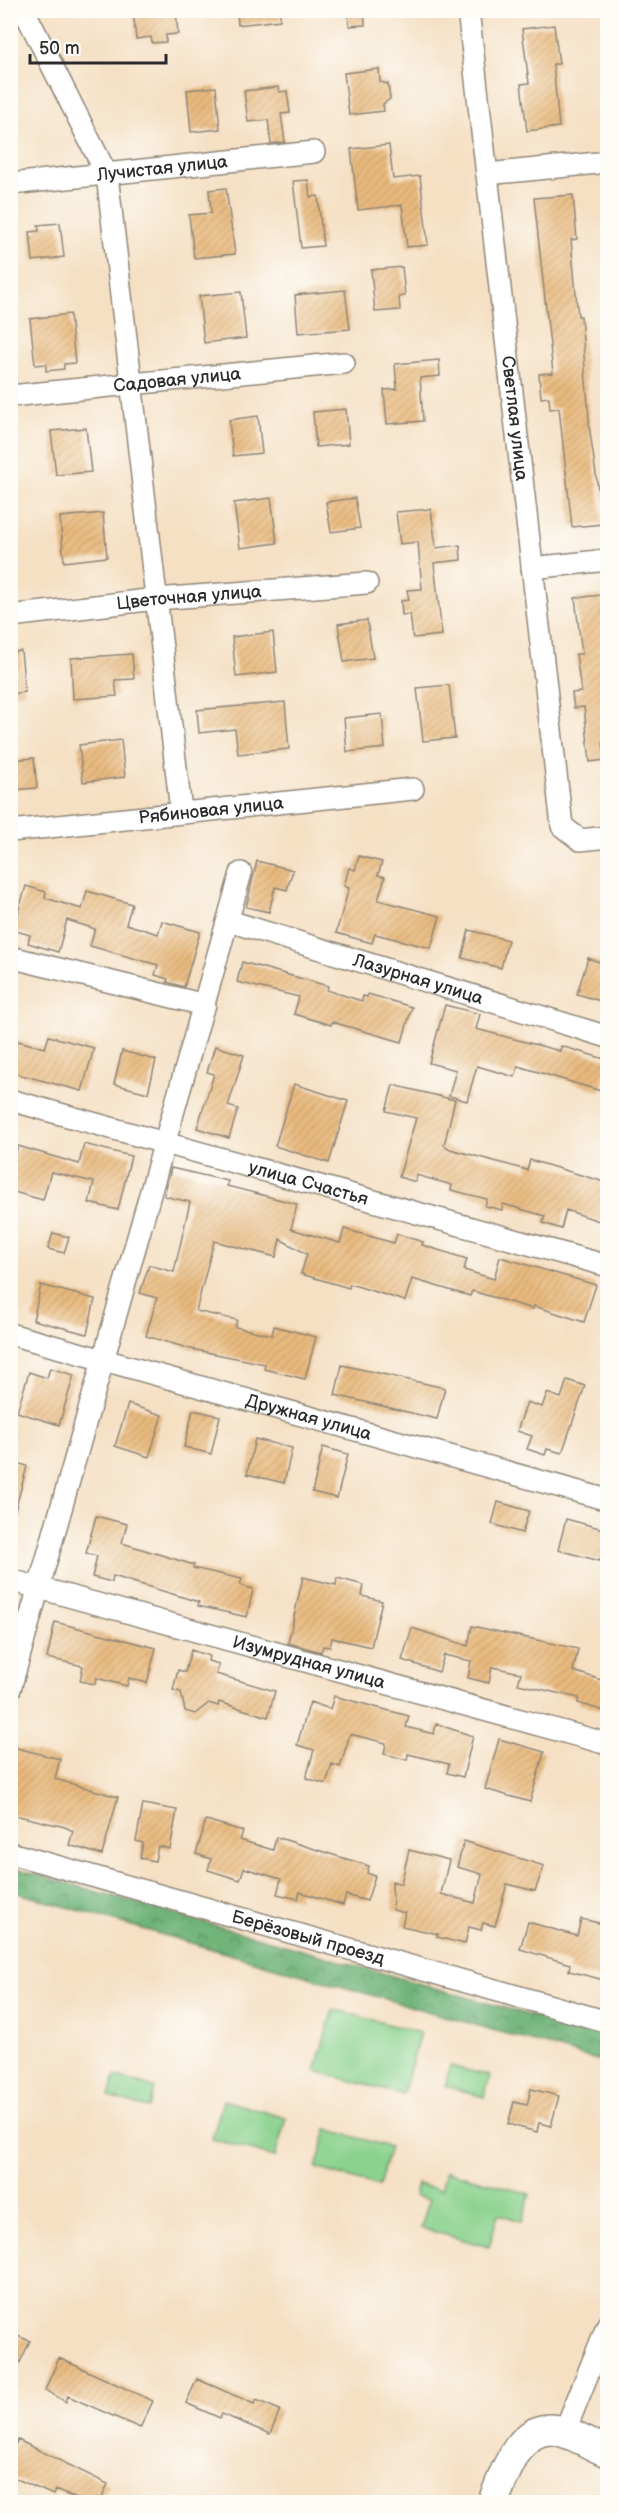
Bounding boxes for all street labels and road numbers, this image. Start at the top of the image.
street label: Лучистая улица [95,151,229,186]
street label: Светлая улица [497,355,532,482]
street label: Садовая улица [113,363,242,397]
street label: Цветочная улица [115,581,263,615]
street label: Рябиновая улица [137,793,285,829]
street label: Лазурная улица [350,949,486,1009]
street label: улица Счастья [247,1157,371,1210]
street label: Дружная улица [243,1390,374,1445]
street label: Изумрудная улица [230,1632,388,1693]
street label: Берёзовый проезд [229,1906,387,1969]

